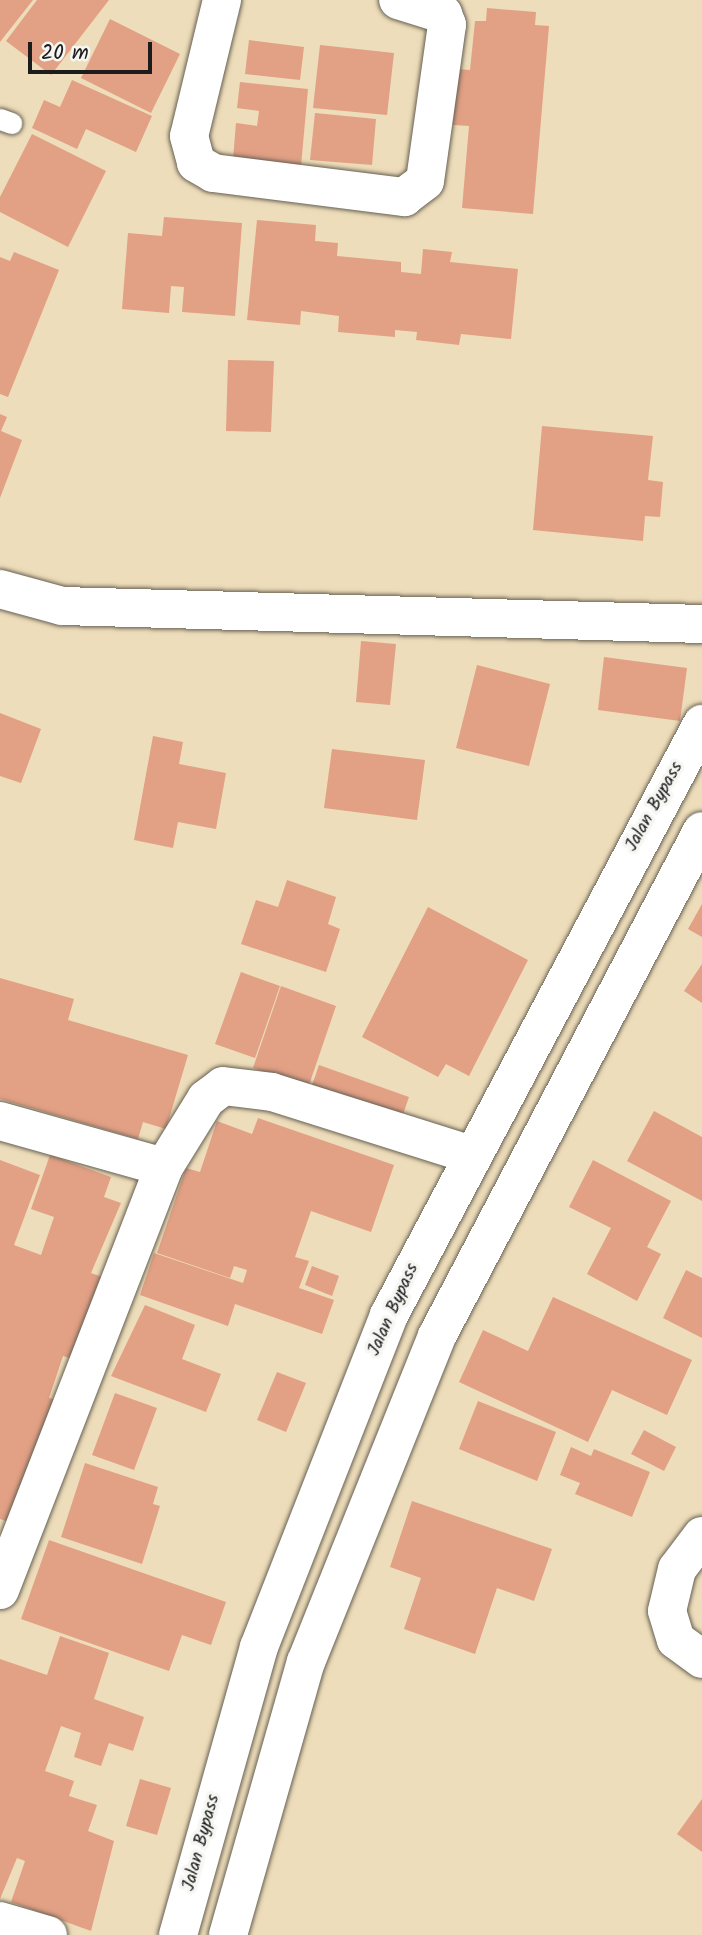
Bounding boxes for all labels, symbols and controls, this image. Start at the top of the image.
scale bar [32,28,156,72]
text: 20 m [41,37,89,70]
street label: Jalan Bypass [622,759,688,855]
street label: Jalan Bypass [364,1260,424,1360]
street label: Jalan Bypass [179,1792,225,1894]

